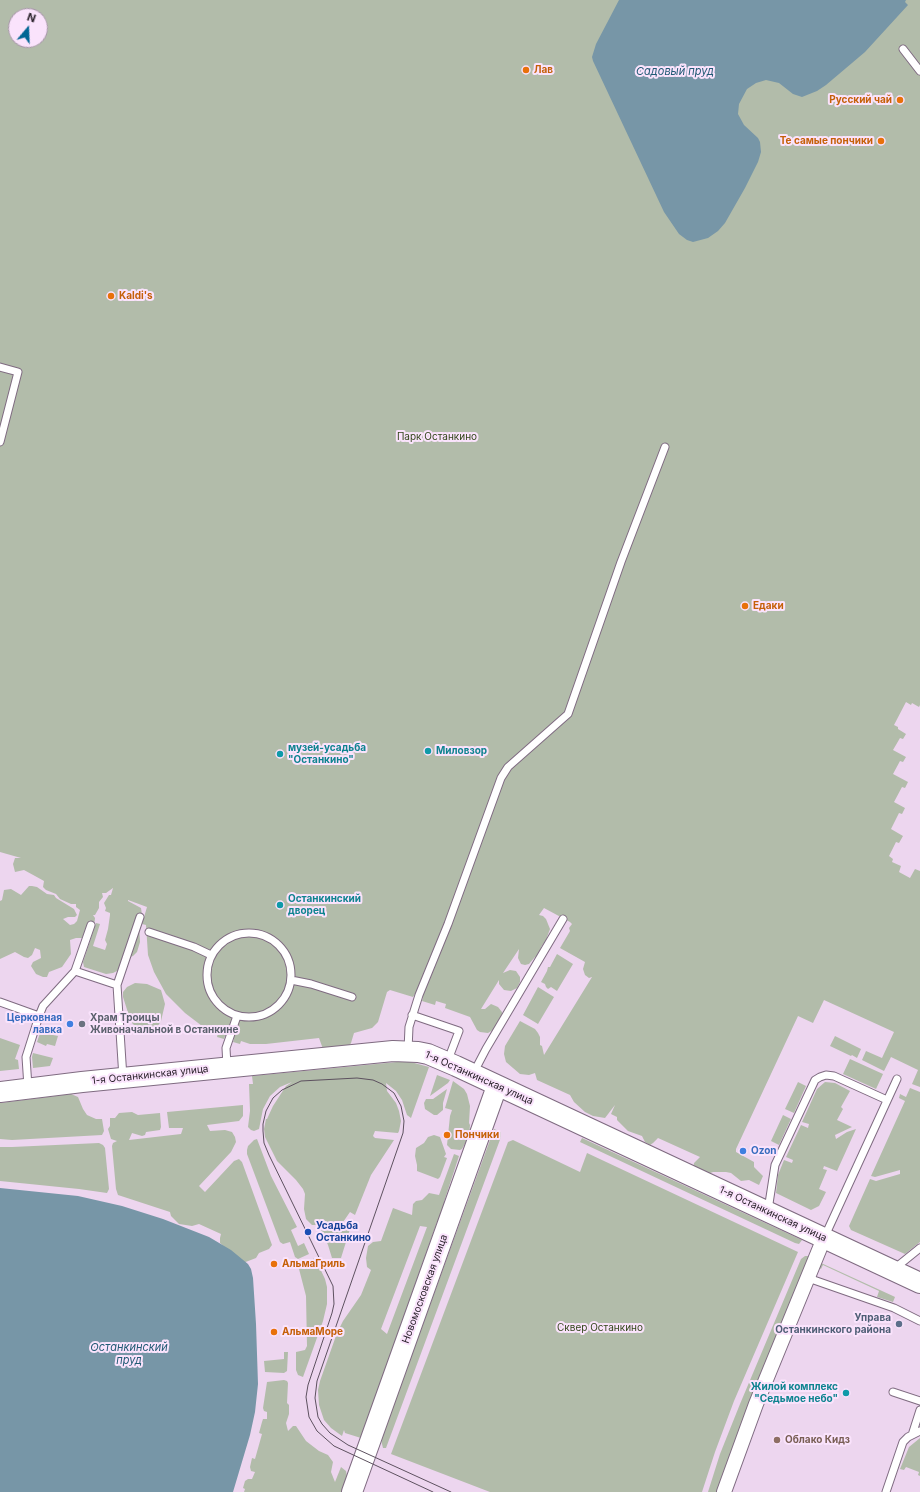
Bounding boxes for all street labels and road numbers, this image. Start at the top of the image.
street label: 1-я Останкинская улица [423,1049,535,1107]
street label: 1-я Останкинская улица [91,1063,209,1087]
street label: 1-я Останкинская улица [717,1184,829,1244]
street label: Новомосковская улица [400,1233,450,1345]

